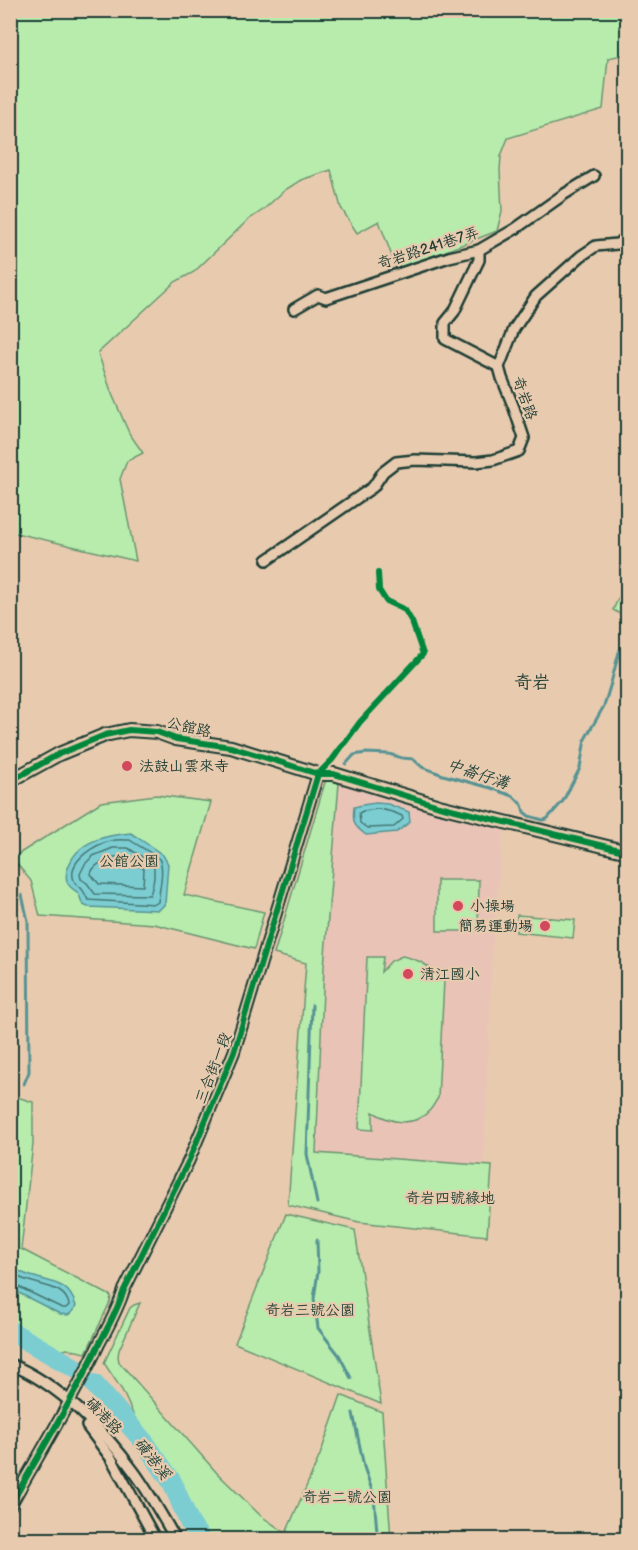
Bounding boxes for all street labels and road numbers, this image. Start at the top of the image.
street label: 奇岩路241巷7弄 [375,223,481,274]
street label: 奇岩路 [508,374,541,423]
street label: 公舘路 [165,713,213,742]
street label: 三合街一段 [191,1030,236,1107]
street label: 磺港路 [81,1394,126,1439]

